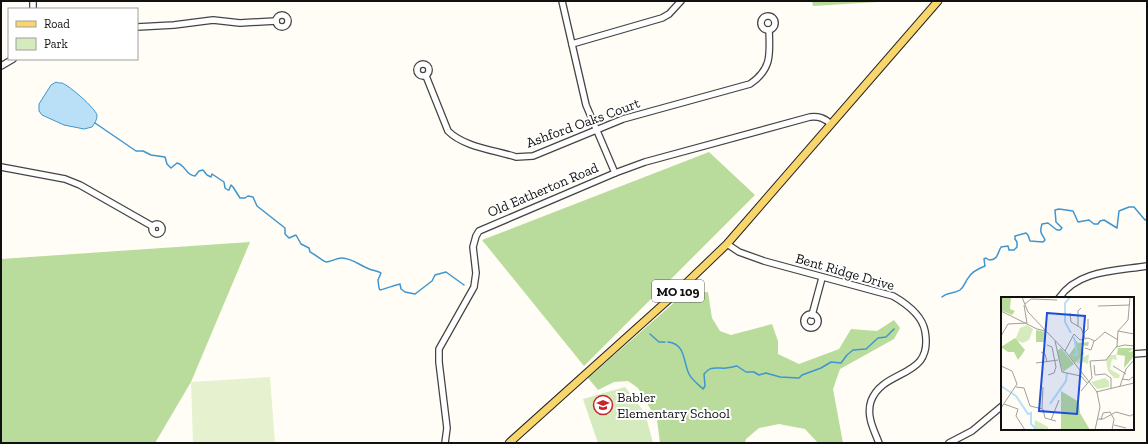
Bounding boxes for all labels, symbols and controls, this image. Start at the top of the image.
legend [8,8,138,60]
text: Road [44,17,70,31]
text: Park [44,37,69,51]
street label: Ashford Oaks Court [524,94,643,152]
street label: Old Eatherton Road [485,159,601,221]
street label: Bent Ridge Drive [794,250,897,294]
road number: MO 109 [652,280,704,302]
inset map [1001,297,1134,430]
place label: Babler Elementary School [617,389,730,422]
school or university icon: Babler Elementary School [592,394,614,416]

